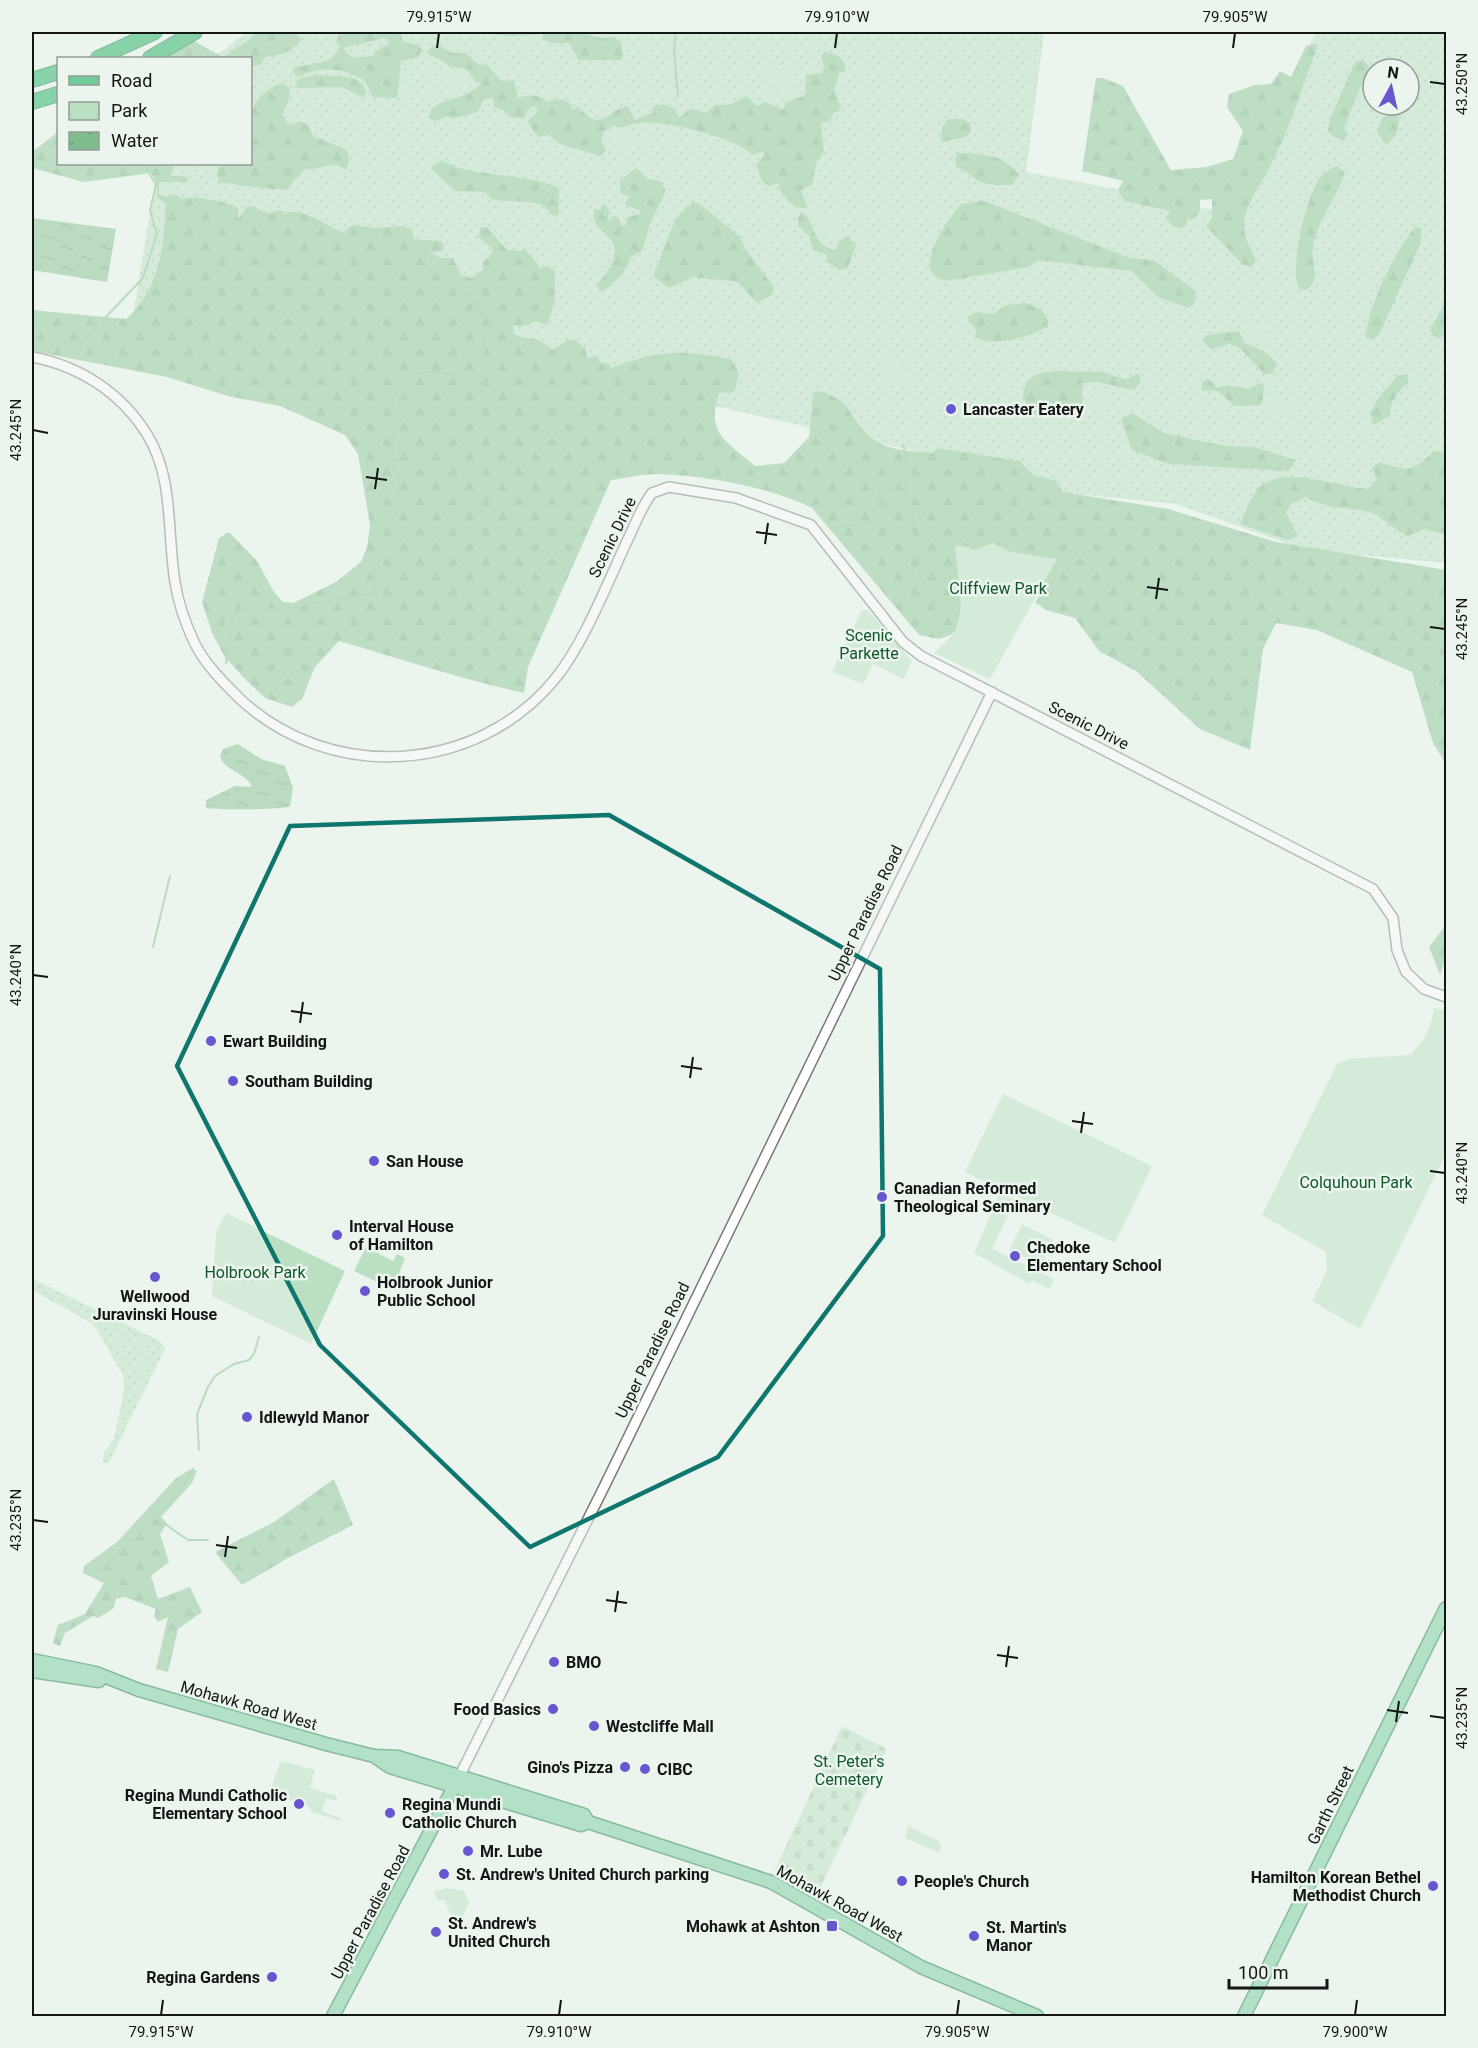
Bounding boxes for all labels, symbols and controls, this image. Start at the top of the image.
text: 79.915°W [406,8,472,26]
text: 79.910°W [804,8,870,26]
text: 79.905°W [1202,8,1268,26]
text: 43.250°N [1453,53,1471,115]
legend [57,57,252,165]
north arrow [1361,57,1421,117]
text: N [1386,62,1400,83]
text: Road [111,70,152,91]
text: Park [111,100,148,121]
text: Water [111,130,158,151]
text: 43.245°N [7,399,25,461]
place label: Lancaster Eatery [963,400,1085,419]
marker: Lancaster Eatery [944,402,958,416]
street label: Scenic Drive [585,494,640,581]
park label: Cliffview Park [949,579,1048,598]
text: 43.245°N [1453,598,1471,660]
park label: Scenic Parkette [839,626,899,663]
street label: Scenic Drive [1046,697,1132,754]
street label: Upper Paradise Road [824,842,907,984]
text: 43.240°N [7,944,25,1006]
place label: Ewart Building [223,1032,327,1051]
marker: Ewart Building [204,1034,218,1048]
place label: Southam Building [245,1072,373,1091]
marker: Southam Building [226,1074,240,1088]
text: 43.240°N [1453,1142,1471,1204]
place label: San House [386,1152,464,1171]
marker: San House [367,1154,381,1168]
park label: Colquhoun Park [1299,1173,1413,1192]
place label: Canadian Reformed Theological Seminary [894,1179,1051,1216]
marker: Canadian Reformed Theological Seminary [875,1190,889,1204]
place label: Interval House of Hamilton [349,1217,454,1254]
marker: Interval House of Hamilton [330,1228,344,1242]
place label: Chedoke Elementary School [1027,1238,1162,1275]
marker: Chedoke Elementary School [1008,1249,1022,1263]
park label: Holbrook Park [204,1263,307,1282]
marker: Wellwood Juravinski House [148,1270,162,1284]
place label: Holbrook Junior Public School [377,1273,493,1310]
street label: Upper Paradise Road [611,1279,694,1421]
marker: Holbrook Junior Public School [358,1284,372,1298]
place label: Wellwood Juravinski House [93,1287,218,1324]
place label: Idlewyld Manor [259,1408,369,1427]
marker: Idlewyld Manor [240,1410,254,1424]
text: 43.235°N [7,1489,25,1551]
place label: BMO [566,1653,601,1672]
marker: BMO [547,1655,561,1669]
street label: Mohawk Road West [178,1677,319,1734]
text: 43.235°N [1453,1687,1471,1749]
place label: Food Basics [454,1700,541,1719]
marker: Food Basics [546,1702,560,1716]
place label: Westcliffe Mall [606,1717,714,1736]
marker: Westcliffe Mall [587,1719,601,1733]
park label: St. Peter's Cemetery [813,1752,885,1789]
place label: Gino's Pizza [527,1758,613,1777]
marker: Gino's Pizza [618,1760,632,1774]
place label: CIBC [657,1760,693,1779]
marker: CIBC [638,1762,652,1776]
street label: Garth Street [1303,1763,1358,1848]
place label: Regina Mundi Catholic Elementary School [125,1786,287,1823]
place label: Regina Mundi Catholic Church [402,1795,517,1832]
marker: Regina Mundi Catholic Elementary School [292,1797,306,1811]
marker: Regina Mundi Catholic Church [383,1806,397,1820]
street label: Upper Paradise Road [327,1842,414,1983]
place label: Mr. Lube [480,1842,543,1861]
marker: Mr. Lube [461,1844,475,1858]
street label: Mohawk Road West [773,1861,906,1946]
place label: St. Andrew's United Church parking [456,1865,709,1884]
marker: St. Andrew's United Church parking [437,1867,451,1881]
place label: Hamilton Korean Bethel Methodist Church [1251,1868,1421,1905]
place label: People's Church [914,1872,1029,1891]
marker: People's Church [895,1874,909,1888]
marker: Hamilton Korean Bethel Methodist Church [1426,1879,1440,1893]
place label: St. Andrew's United Church [448,1914,550,1951]
place label: Mohawk at Ashton [686,1917,820,1936]
place label: St. Martin's Manor [986,1918,1067,1955]
marker: Mohawk at Ashton [825,1919,839,1933]
marker: St. Andrew's United Church [429,1925,443,1939]
marker: St. Martin's Manor [967,1929,981,1943]
scale bar [1229,1952,1326,1990]
text: 100 m [1238,1962,1289,1983]
place label: Regina Gardens [146,1968,260,1987]
marker: Regina Gardens [265,1970,279,1984]
text: 79.915°W [128,2023,194,2041]
text: 79.910°W [526,2023,592,2041]
text: 79.905°W [924,2023,990,2041]
text: 79.900°W [1322,2023,1388,2041]

